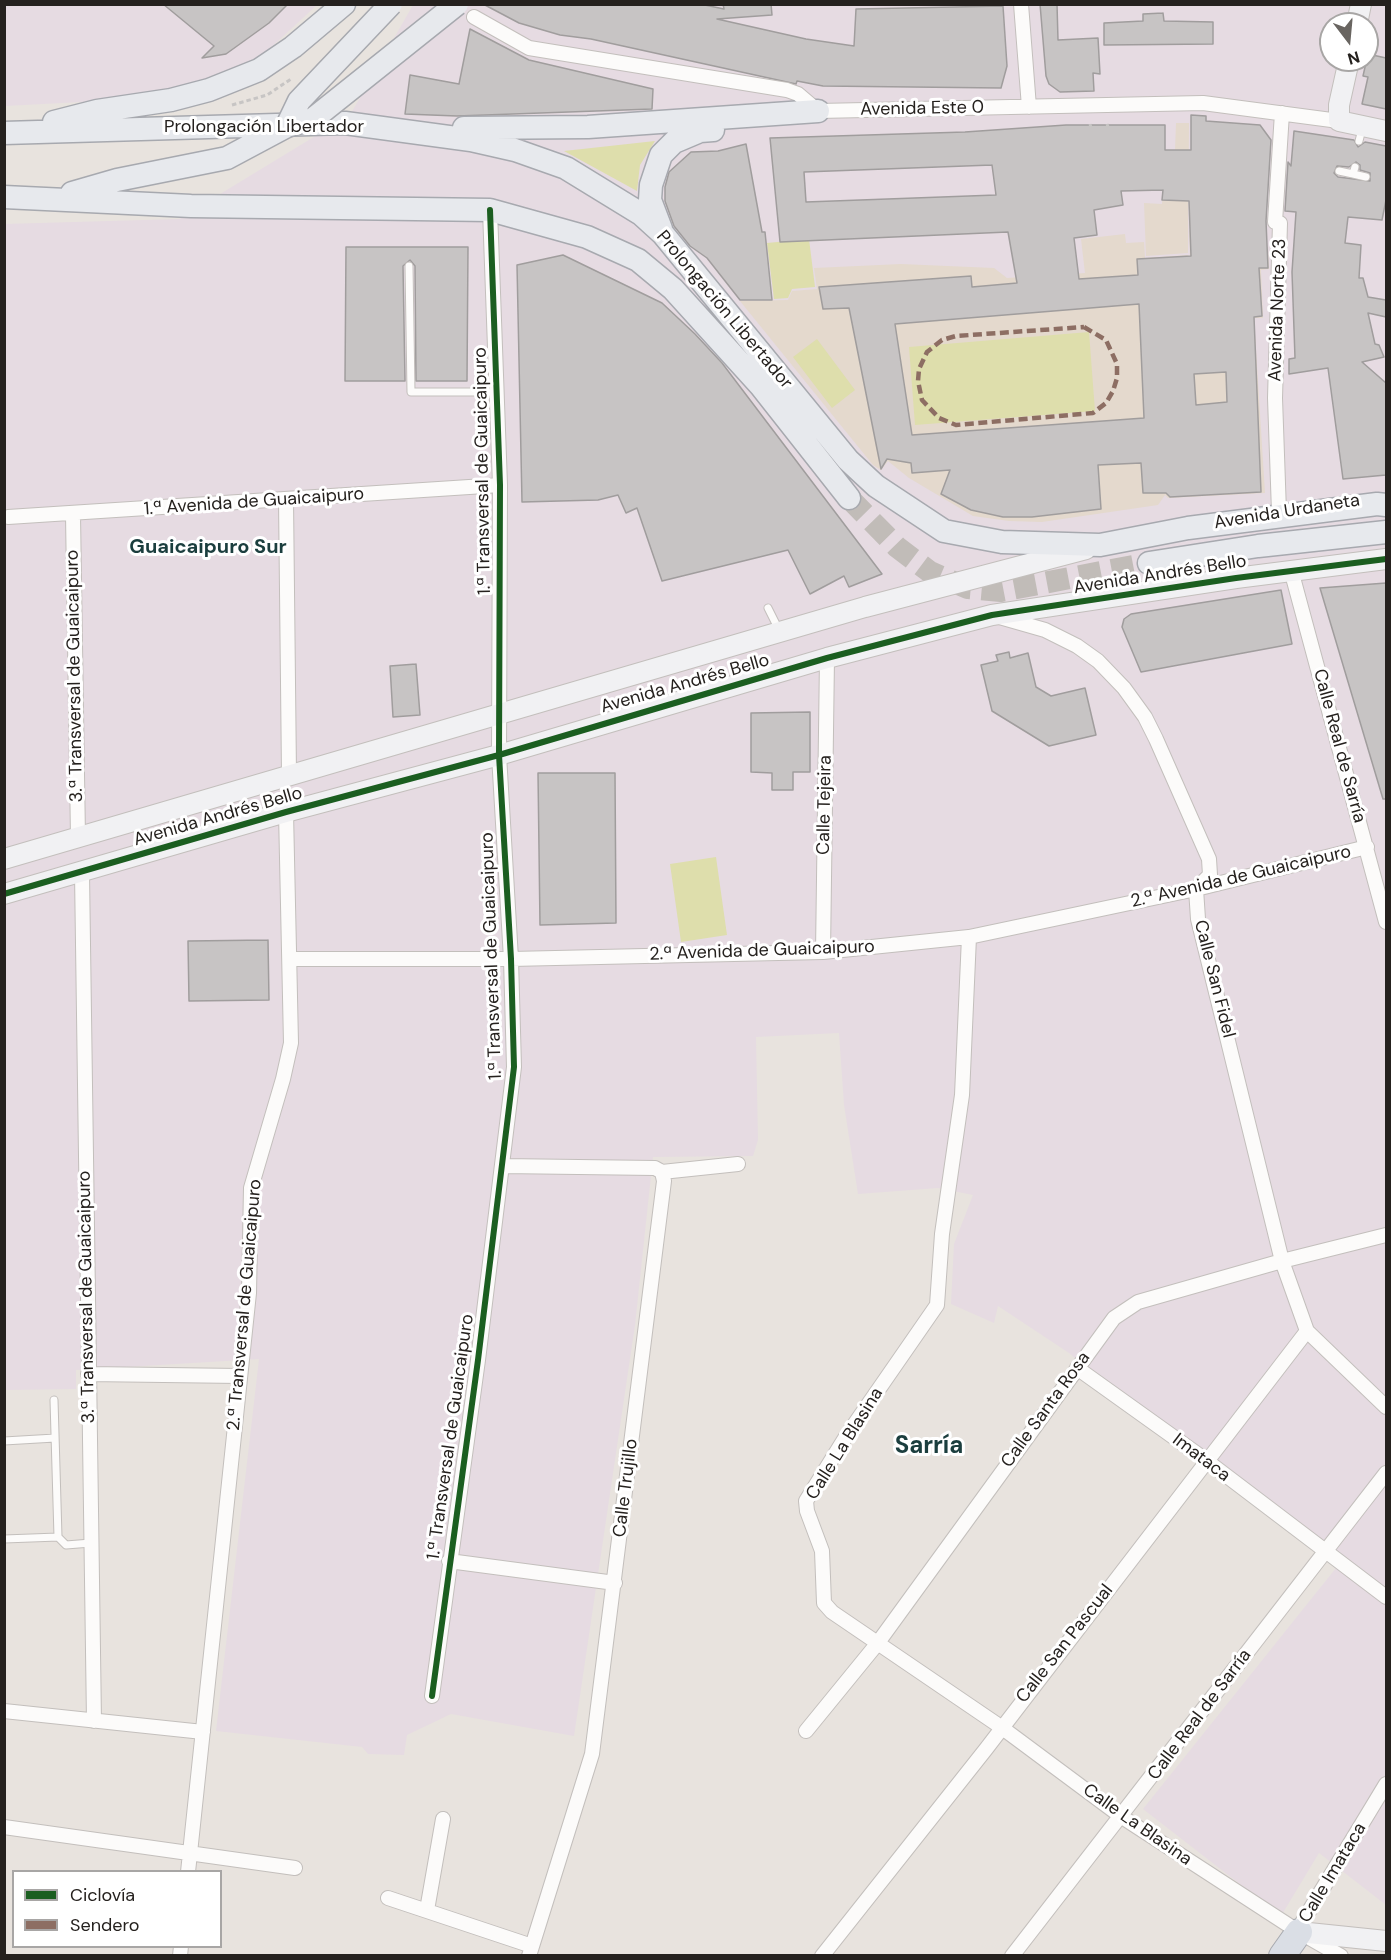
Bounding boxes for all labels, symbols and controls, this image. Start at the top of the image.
north arrow [1319,12,1379,72]
text: N [1345,46,1362,70]
street label: Avenida Este 0 [860,97,984,121]
street label: Prolongación Libertador [164,116,364,138]
street label: Prolongación Libertador [651,226,797,394]
street label: Avenida Norte 23 [1265,238,1291,382]
street label: 1.ª Transversal de Guaicaipuro [470,347,496,595]
street label: 1.ª Avenida de Guaicaipuro [143,484,365,520]
street label: Avenida Urdaneta [1213,490,1361,534]
district label: Guaicaipuro Sur [129,536,287,560]
street label: 3.ª Transversal de Guaicaipuro [62,549,88,803]
street label: Avenida Andrés Bello [1072,551,1248,599]
street label: Avenida Andrés Bello [598,650,772,718]
street label: Calle Real de Sarría [1308,667,1370,825]
street label: Calle Tejeira [813,755,837,855]
street label: Avenida Andrés Bello [131,783,305,851]
street label: 1.ª Transversal de Guaicaipuro [477,832,507,1080]
street label: 2.ª Avenida de Guaicaipuro [1129,841,1353,913]
street label: Calle San Fidel [1189,918,1239,1040]
street label: 2.ª Avenida de Guaicaipuro [649,936,875,966]
street label: 3.ª Transversal de Guaicaipuro [74,1170,100,1424]
street label: 2.ª Transversal de Guaicaipuro [223,1178,267,1432]
street label: 1.ª Transversal de Guaicaipuro [423,1313,479,1561]
street label: Calle Santa Rosa [997,1348,1095,1472]
street label: Calle La Blasina [802,1384,888,1504]
street label: Imataca [1168,1429,1234,1487]
district label: Sarría [895,1433,963,1461]
street label: Calle Trujillo [609,1437,643,1539]
street label: Calle San Pascual [1012,1580,1118,1708]
street label: Calle Real de Sarría [1144,1645,1256,1785]
street label: Calle La Blasina [1078,1779,1196,1871]
street label: Calle Imataca [1295,1819,1371,1927]
legend [12,1870,222,1948]
text: Ciclovía [70,1883,135,1907]
text: Sendero [70,1913,140,1937]

